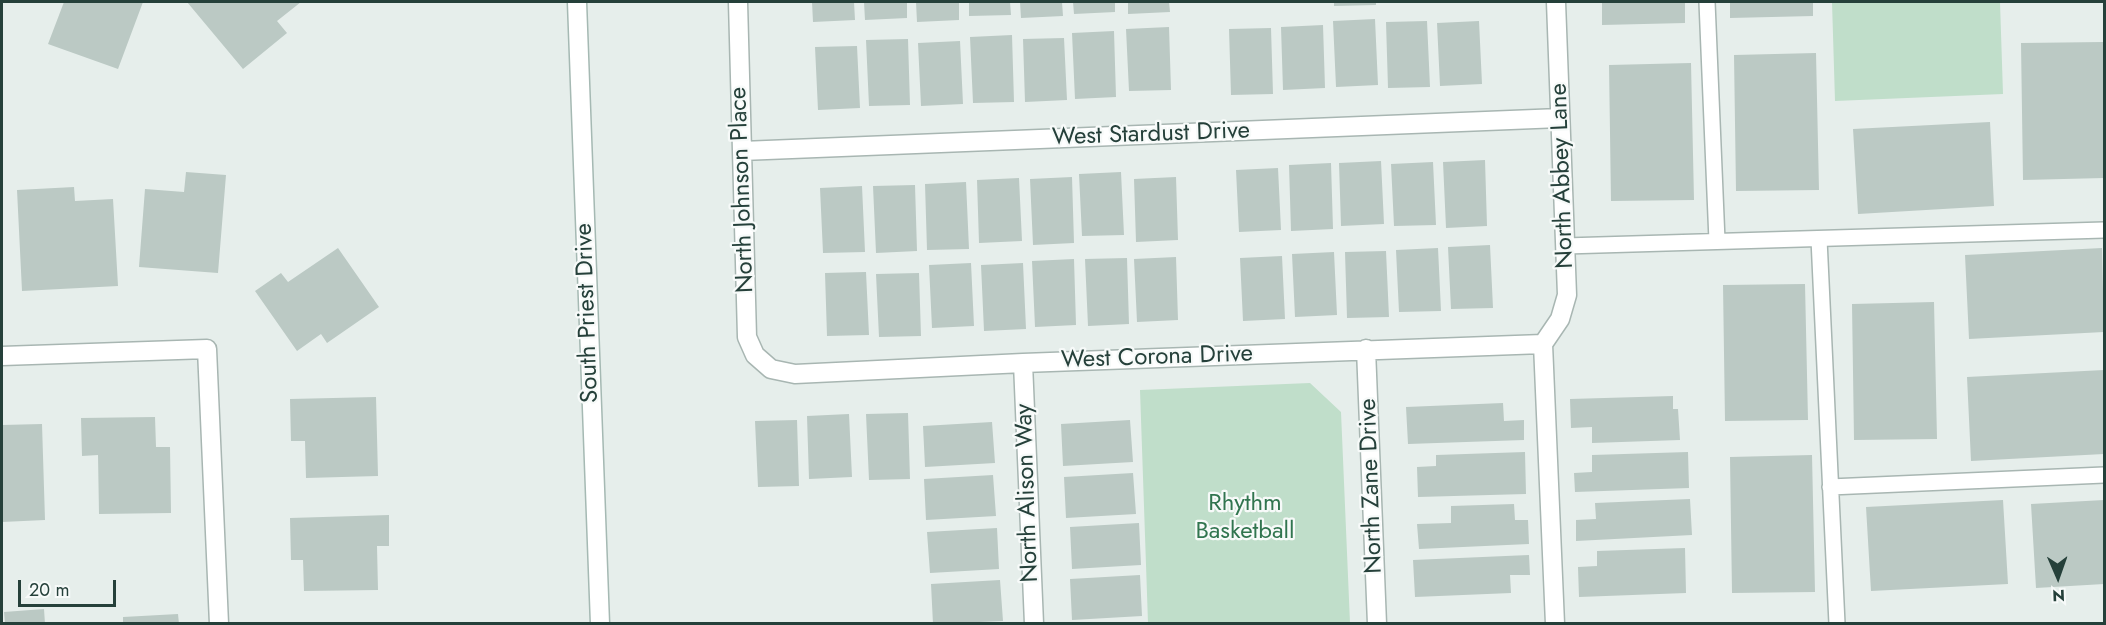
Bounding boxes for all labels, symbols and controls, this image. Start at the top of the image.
street label: North Abbey Lane [1545,83,1581,269]
street label: North Johnson Place [725,86,761,294]
street label: West Stardust Drive [1052,117,1250,153]
street label: South Priest Drive [570,223,606,403]
street label: West Corona Drive [1061,340,1253,376]
street label: North Zane Drive [1355,398,1389,574]
street label: North Alison Way [1010,403,1046,583]
park label: Rhythm Basketball [1195,490,1295,546]
north arrow [2028,547,2088,607]
scale bar [21,568,118,606]
text: 20 m [29,577,69,603]
text: N [2052,584,2065,607]

